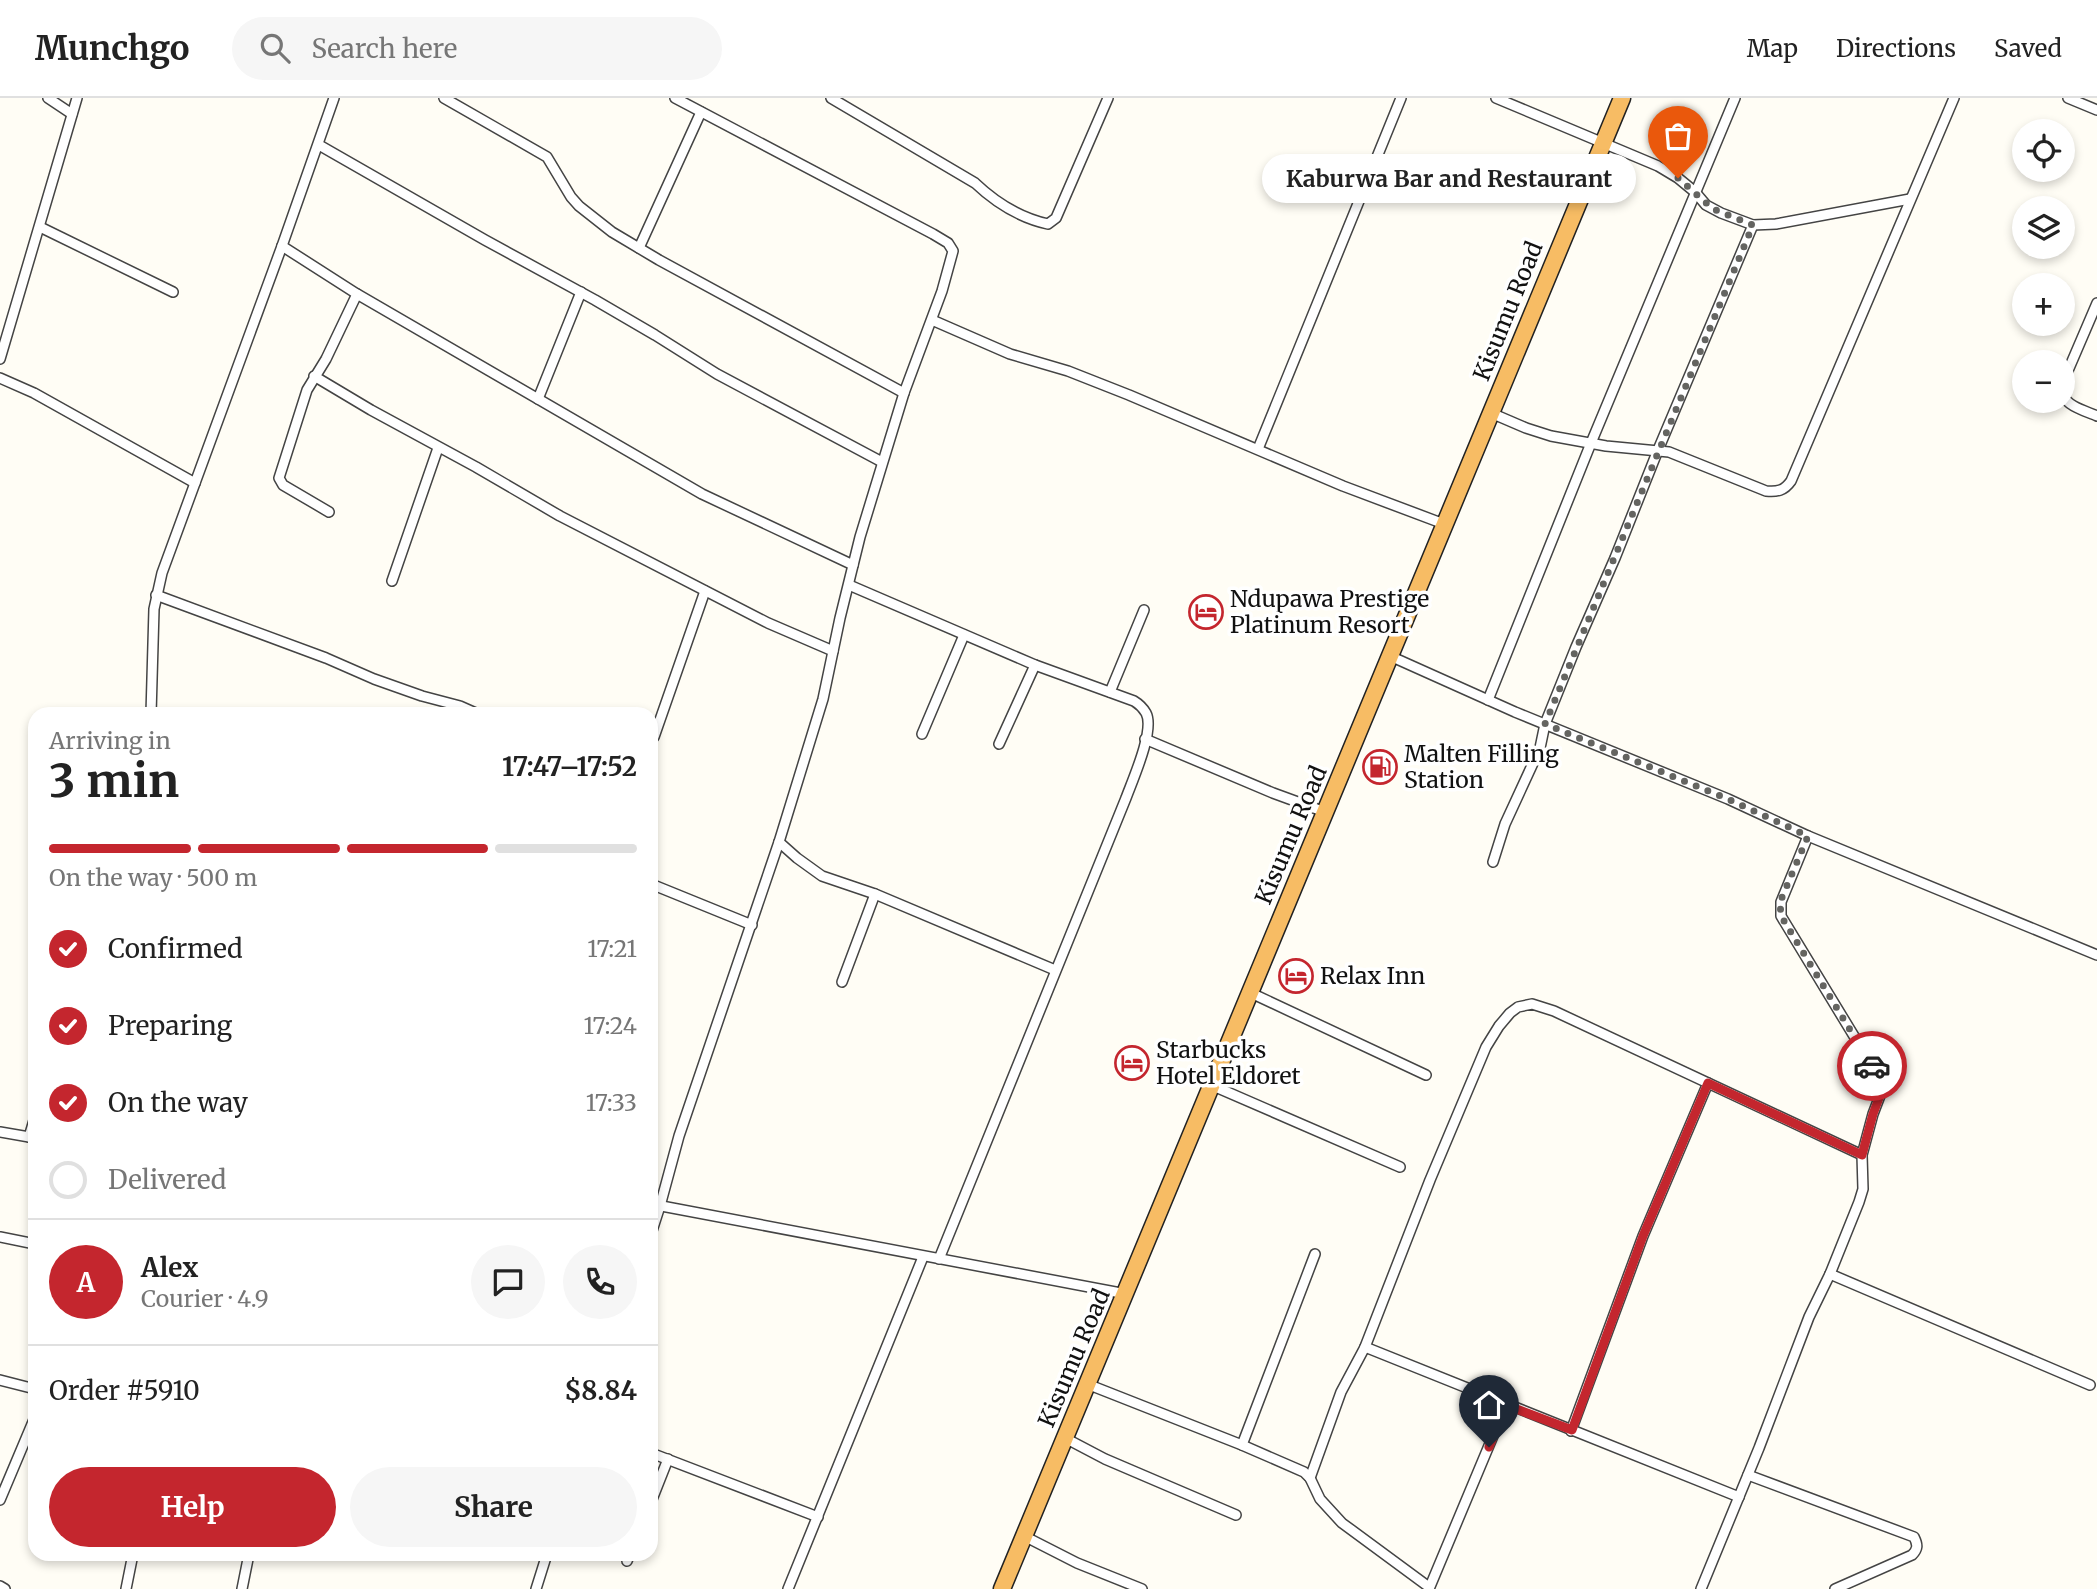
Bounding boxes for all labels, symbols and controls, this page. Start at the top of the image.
search box [232,17,722,80]
text: Munchgo [35,28,190,69]
icon: search [256,29,294,67]
text: Search here [312,32,457,65]
text: Map [1747,33,1798,64]
text: Directions [1836,33,1956,64]
text: Saved [1994,33,2062,64]
pin [1648,106,1708,178]
icon: bag [1659,117,1697,155]
map controls [2012,119,2075,413]
button: locate [2012,119,2075,182]
callout: Kaburwa Bar and Restaurant [1262,154,1636,202]
text: Kaburwa Bar and Restaurant [1286,164,1612,193]
button: layers [2012,196,2075,259]
street label: Kisumu Road [1466,237,1549,385]
button: + [2012,273,2075,336]
button: − [2012,350,2075,413]
place label: Ndupawa Prestige Platinum Resort [1230,584,1429,639]
hotel icon: Ndupawa Prestige Platinum Resort [1187,593,1225,631]
text: Arriving in [49,726,171,755]
place label: Malten Filling Station [1404,739,1559,794]
fuel station icon: Malten Filling Station [1361,748,1399,786]
text: 17:47–17:52 [502,750,637,783]
text: 3 min [49,752,179,810]
street label: Kisumu Road [1248,761,1333,908]
text: On the way · 500 m [49,863,257,892]
icon: check [49,930,87,968]
text: Confirmed [108,932,243,965]
text: 17:21 [587,934,637,963]
hotel icon: Relax Inn [1277,957,1315,995]
place label: Relax Inn [1320,961,1425,990]
icon: check [49,1007,87,1045]
text: Preparing [108,1009,232,1042]
text: 17:24 [583,1011,637,1040]
courier [1837,1031,1907,1101]
place label: Starbucks Hotel Eldoret [1156,1035,1301,1090]
hotel icon: Starbucks Hotel Eldoret [1113,1044,1151,1082]
icon: car [1853,1047,1891,1085]
icon: check [49,1084,87,1122]
text: On the way [108,1086,248,1119]
text: 17:33 [586,1088,637,1117]
text: Delivered [108,1163,227,1196]
button: chat [471,1245,545,1319]
button: phone [563,1245,637,1319]
text: Alex [141,1251,198,1284]
text: A [77,1266,95,1299]
text: Courier · 4.9 [141,1284,269,1313]
street label: Kisumu Road [1031,1284,1116,1431]
text: Order #5910 [49,1374,200,1407]
text: $8.84 [564,1374,637,1407]
pin [1459,1375,1519,1447]
icon: home [1470,1386,1508,1424]
button: Help [49,1467,336,1547]
button: Share [350,1467,637,1547]

